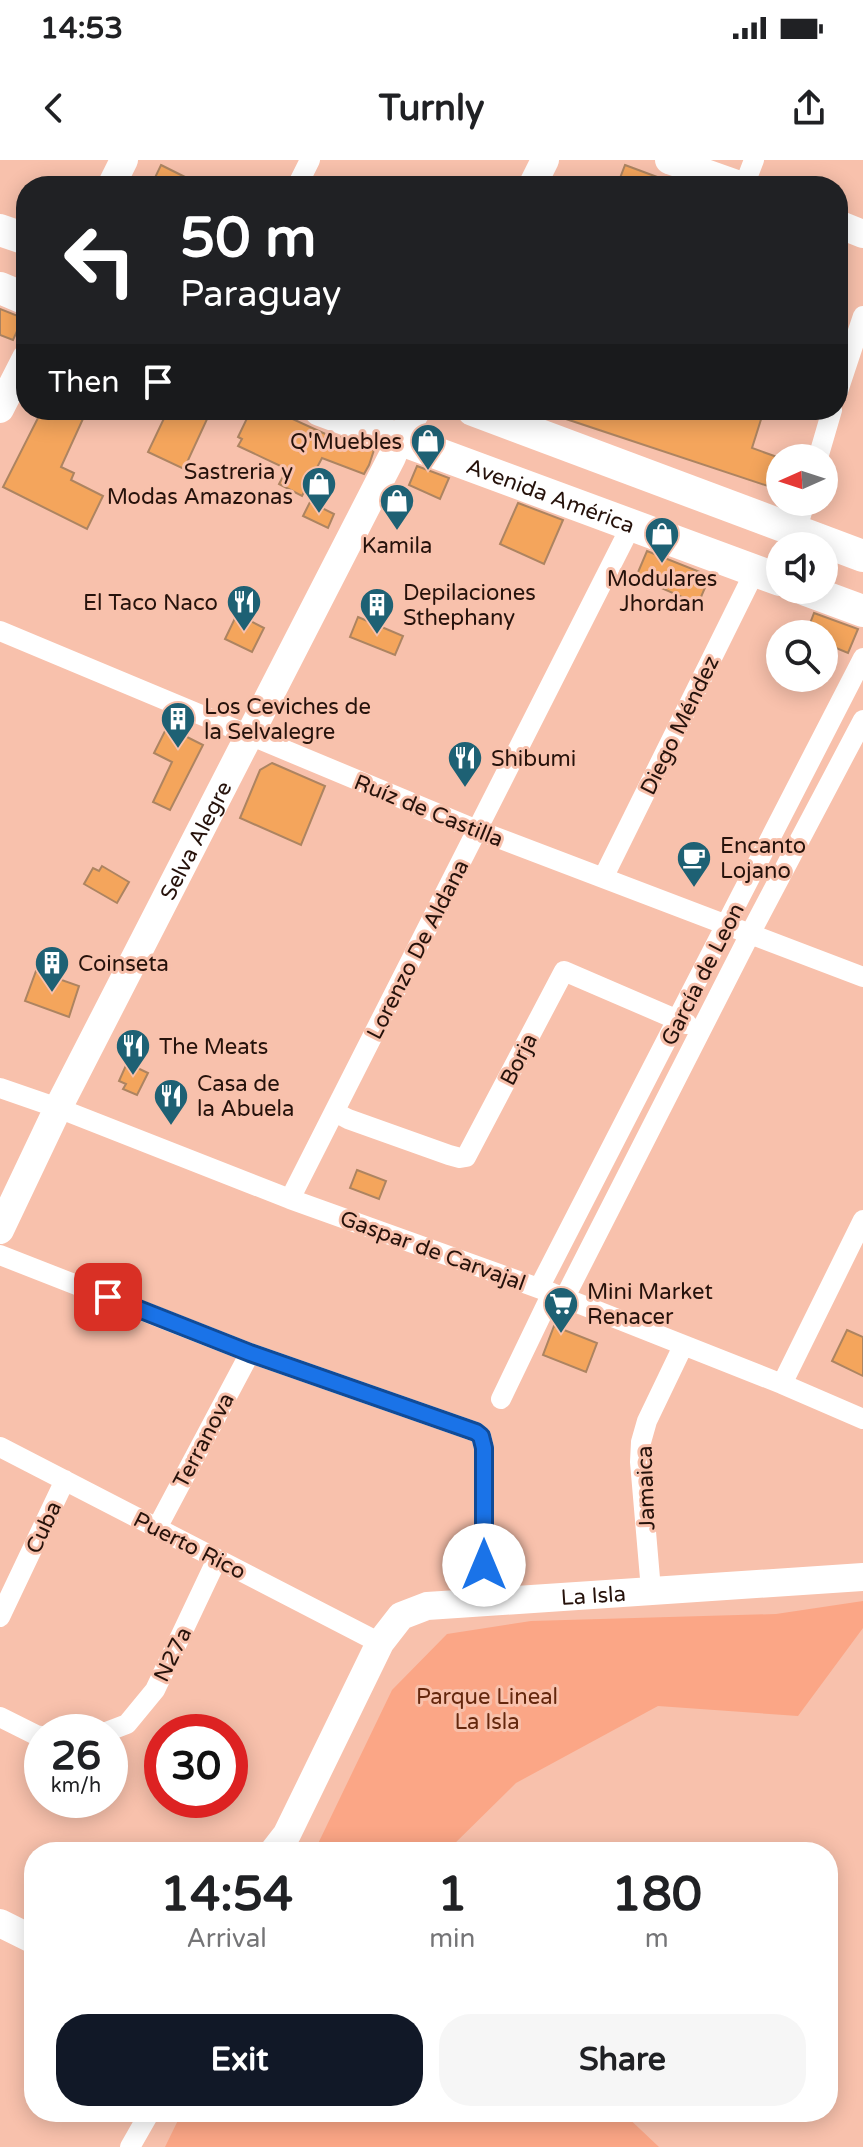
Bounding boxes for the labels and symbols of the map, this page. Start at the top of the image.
shop icon: Q'Muebles [409,422,447,472]
place label: Q'Muebles [290,429,402,455]
north arrow [766,444,838,516]
street label: Avenida América [463,453,638,539]
place label: Sastreria y Modas Amazonas [107,459,293,510]
shop icon: Sastreria y Modas Amazonas [300,465,338,515]
shop icon: Kamila [378,482,416,532]
shop icon: Modulares Jhordan [643,515,681,565]
place label: Kamila [362,533,432,559]
place label: Modulares Jhordan [607,566,717,617]
place label: Depilaciones Sthephany [403,580,536,631]
restaurant icon: El Taco Naco [225,583,263,633]
building icon: Depilaciones Sthephany [358,586,396,636]
place label: El Taco Naco [83,590,218,616]
street label: Diego Méndez [635,652,725,799]
place label: Los Ceviches de la Selvalegre [204,694,371,745]
building icon: Los Ceviches de la Selvalegre [159,700,197,750]
restaurant icon: Shibumi [446,739,484,789]
place label: Shibumi [491,746,576,772]
street label: Ruíz de Castilla [350,769,507,853]
street label: Selva Alegre [155,777,237,904]
place label: Encanto Lojano [720,833,806,884]
cafe icon: Encanto Lojano [675,839,713,889]
street label: Lorenzo De Aldana [361,855,474,1044]
street label: García de Leon [656,899,750,1050]
building icon: Coinseta [33,944,71,994]
place label: Coinseta [78,951,169,977]
restaurant icon: The Meats [114,1027,152,1077]
street label: Borja [495,1029,543,1090]
place label: The Meats [159,1034,268,1060]
place label: Casa de la Abuela [197,1071,294,1122]
restaurant icon: Casa de la Abuela [152,1077,190,1127]
street label: Gaspar de Carvajal [336,1205,529,1297]
pin [74,1263,142,1331]
place label: Mini Market Renacer [587,1279,713,1330]
supermarket icon: Mini Market Renacer [542,1285,580,1335]
street label: Terranova [168,1388,240,1493]
street label: Jamaica [632,1445,660,1531]
street label: Cuba [21,1497,67,1558]
street label: Puerto Rico [129,1507,250,1585]
position arrow [442,1523,526,1607]
street label: La Isla [560,1581,627,1611]
street label: N27a [149,1623,197,1686]
park label: Parque Lineal La Isla [416,1684,558,1735]
speed limit sign: 30 [144,1714,248,1818]

